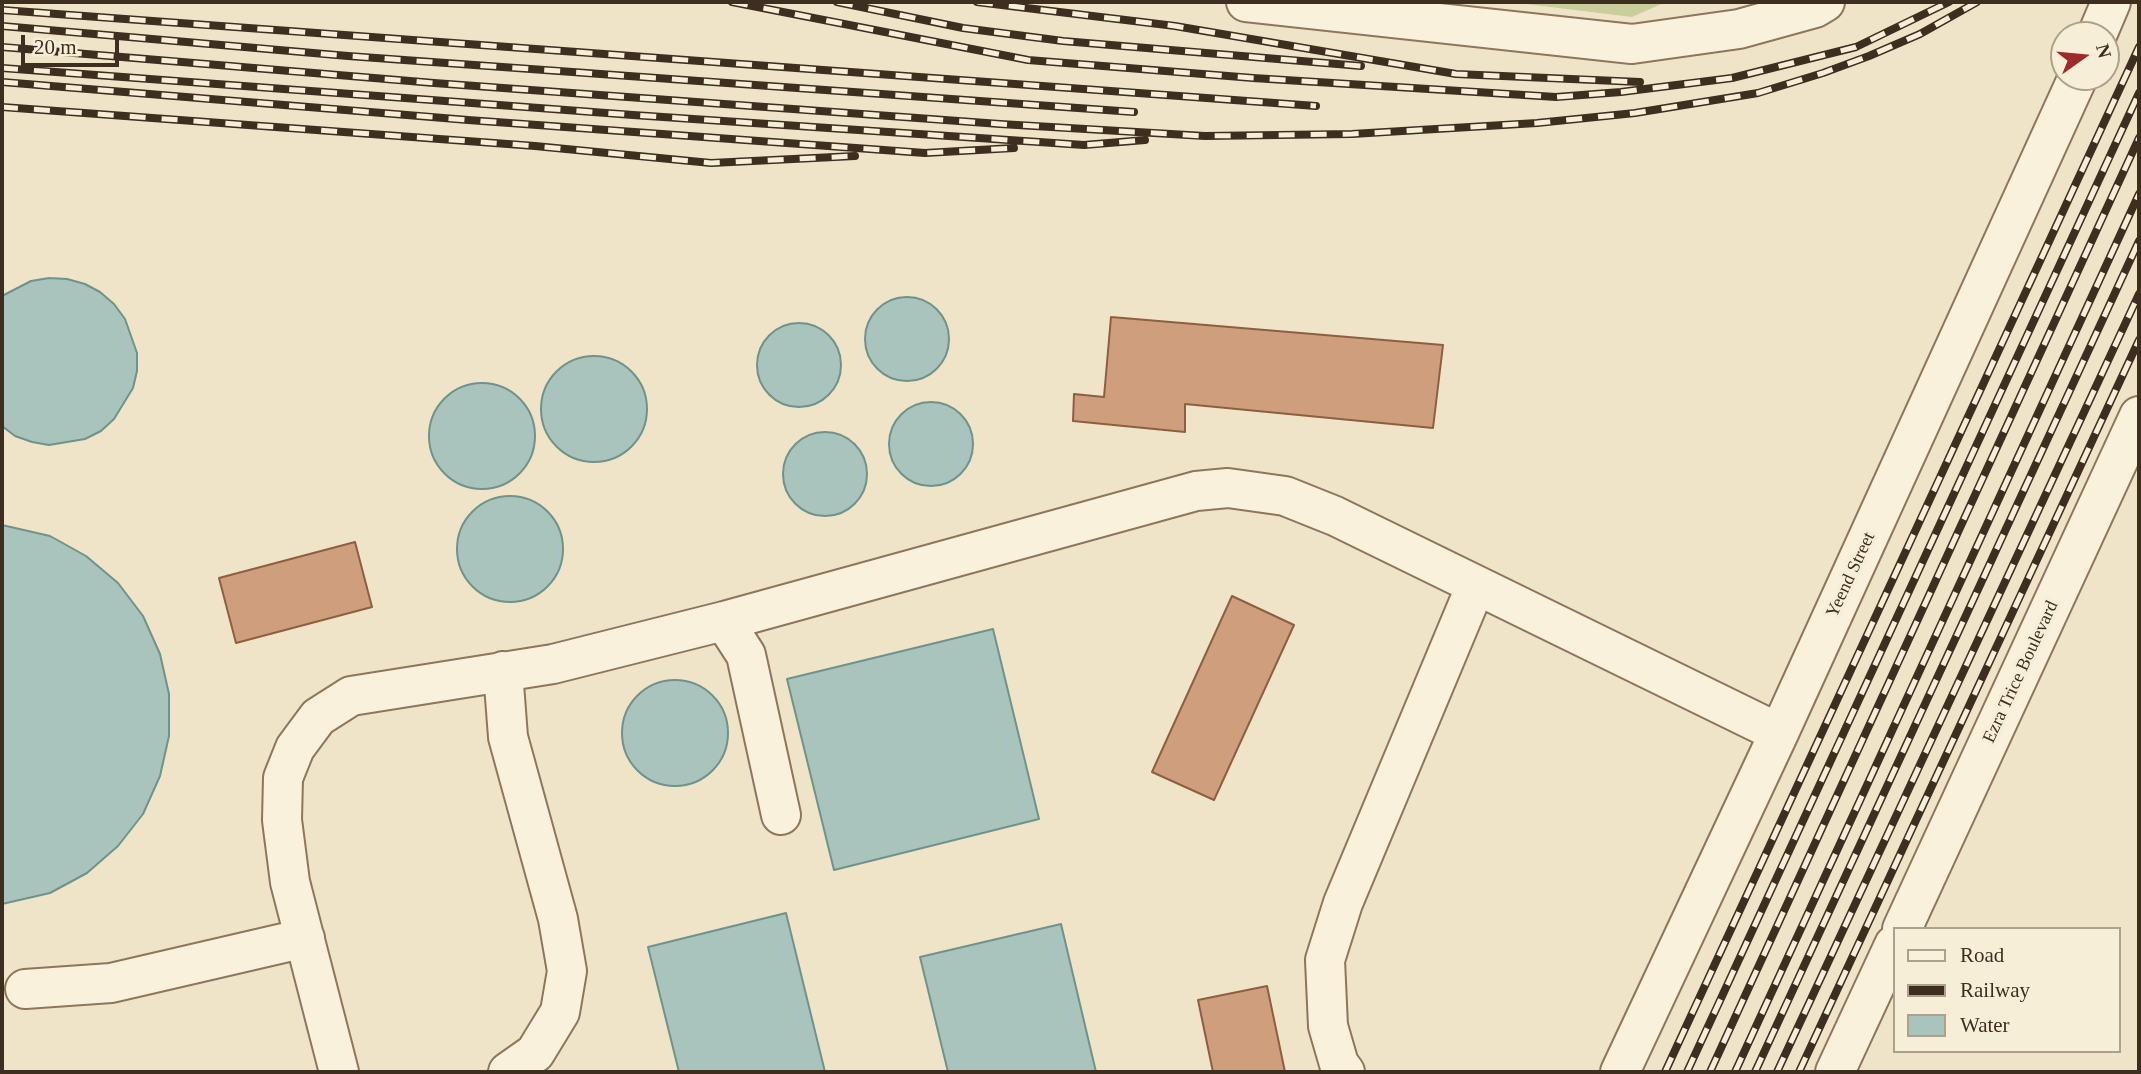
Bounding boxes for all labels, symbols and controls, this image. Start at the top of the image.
scale bar [24,21,122,65]
north arrow [2050,21,2120,91]
text: 20 m [34,35,77,59]
text: N [2092,42,2116,60]
street label: Yeend Street [1822,529,1880,621]
street label: Ezra Trice Boulevard [1979,598,2063,746]
legend [1892,927,2120,1053]
text: Road [1960,943,2004,967]
text: Railway [1960,978,2030,1002]
text: Water [1960,1013,2010,1037]

